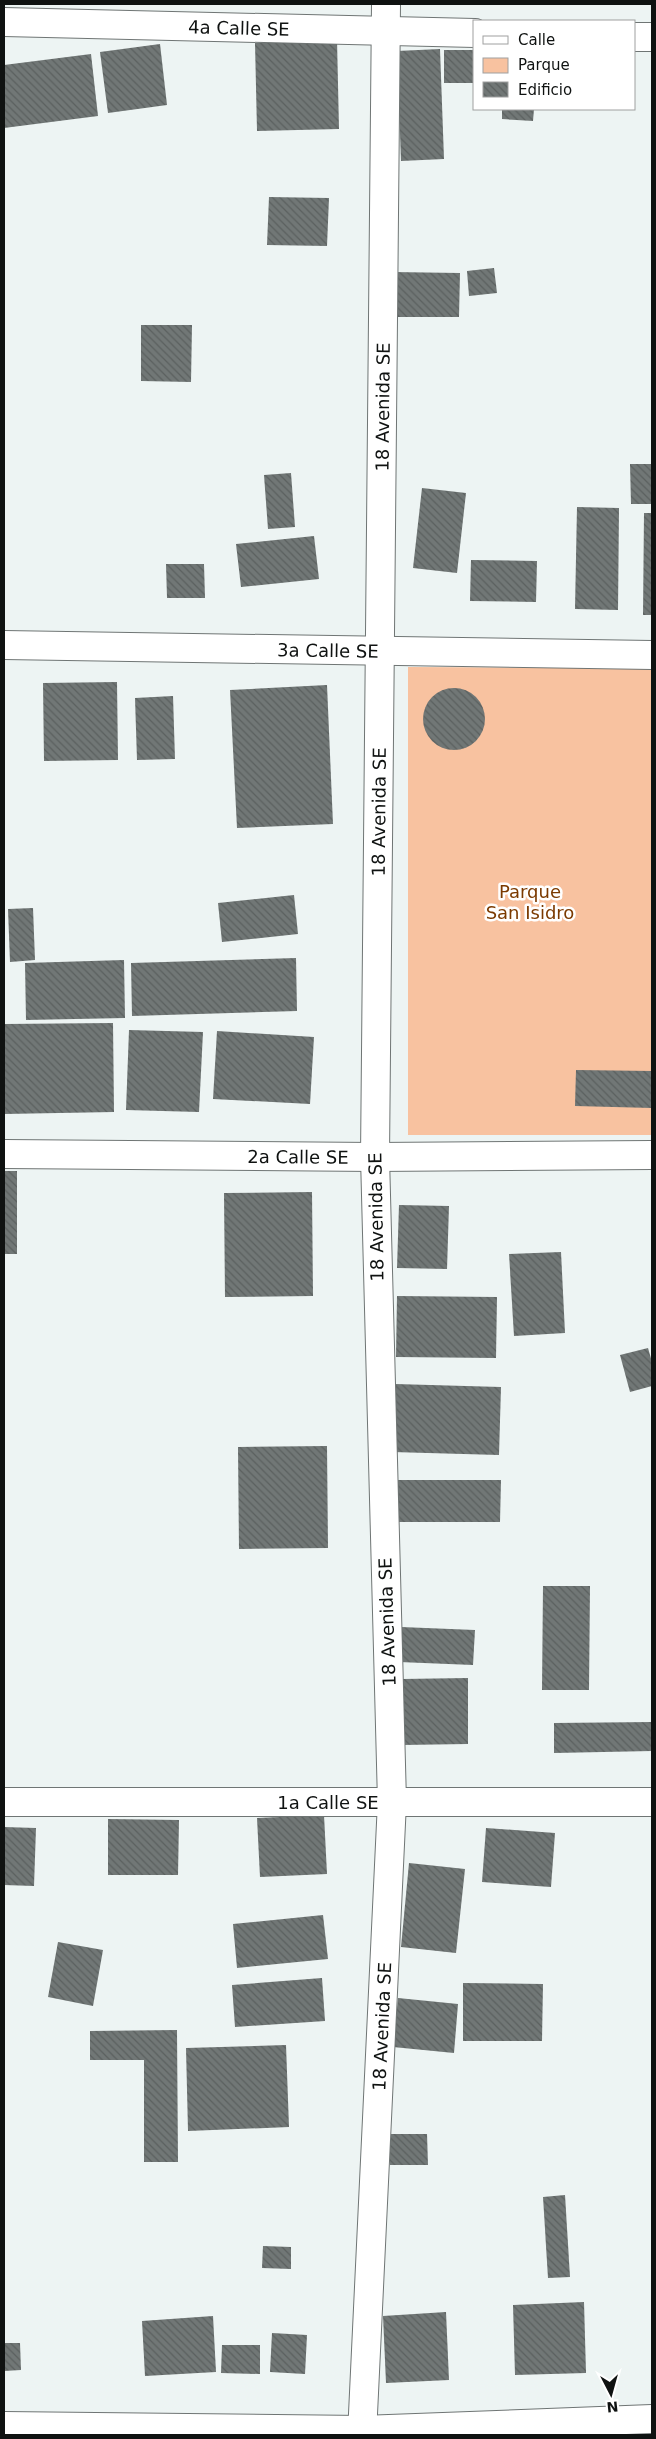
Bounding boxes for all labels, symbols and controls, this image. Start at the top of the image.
street label: 4a Calle SE [188,16,290,39]
legend [473,20,636,110]
text: Calle [518,31,555,49]
text: Parque [518,56,570,74]
text: Edificio [518,81,572,99]
street label: 18 Avenida SE [371,342,393,472]
street label: 3a Calle SE [277,639,379,661]
street label: 18 Avenida SE [367,747,389,877]
park label: Parque San Isidro [486,881,574,923]
street label: 2a Calle SE [247,1145,349,1167]
street label: 18 Avenida SE [364,1152,388,1282]
street label: 18 Avenida SE [374,1557,400,1687]
street label: 1a Calle SE [277,1792,379,1813]
street label: 18 Avenida SE [368,1961,395,2091]
north arrow [586,2369,636,2419]
text: N [606,2398,619,2415]

